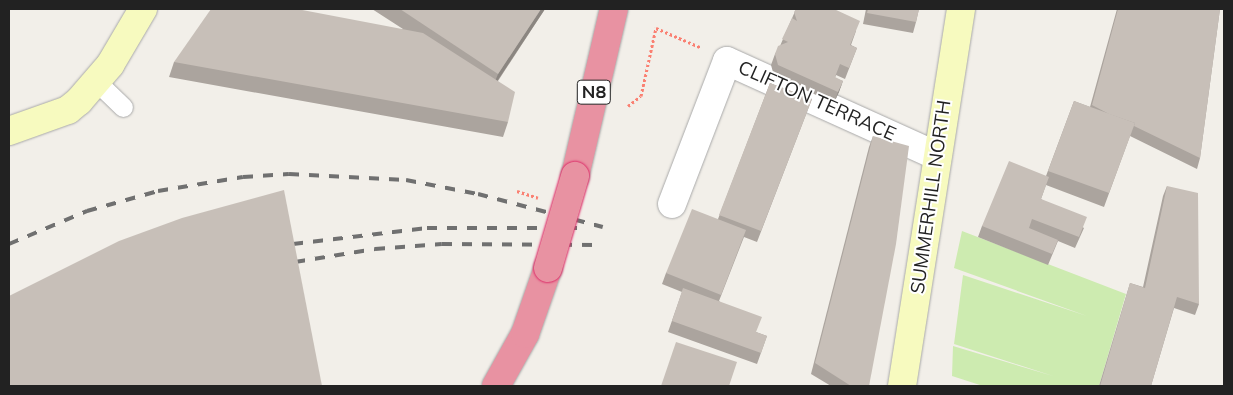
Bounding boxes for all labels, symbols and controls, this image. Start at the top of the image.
street label: CLIFTON TERRACE [735,56,899,146]
road number: N8 [576,76,612,108]
street label: SUMMERHILL NORTH [906,99,956,295]

